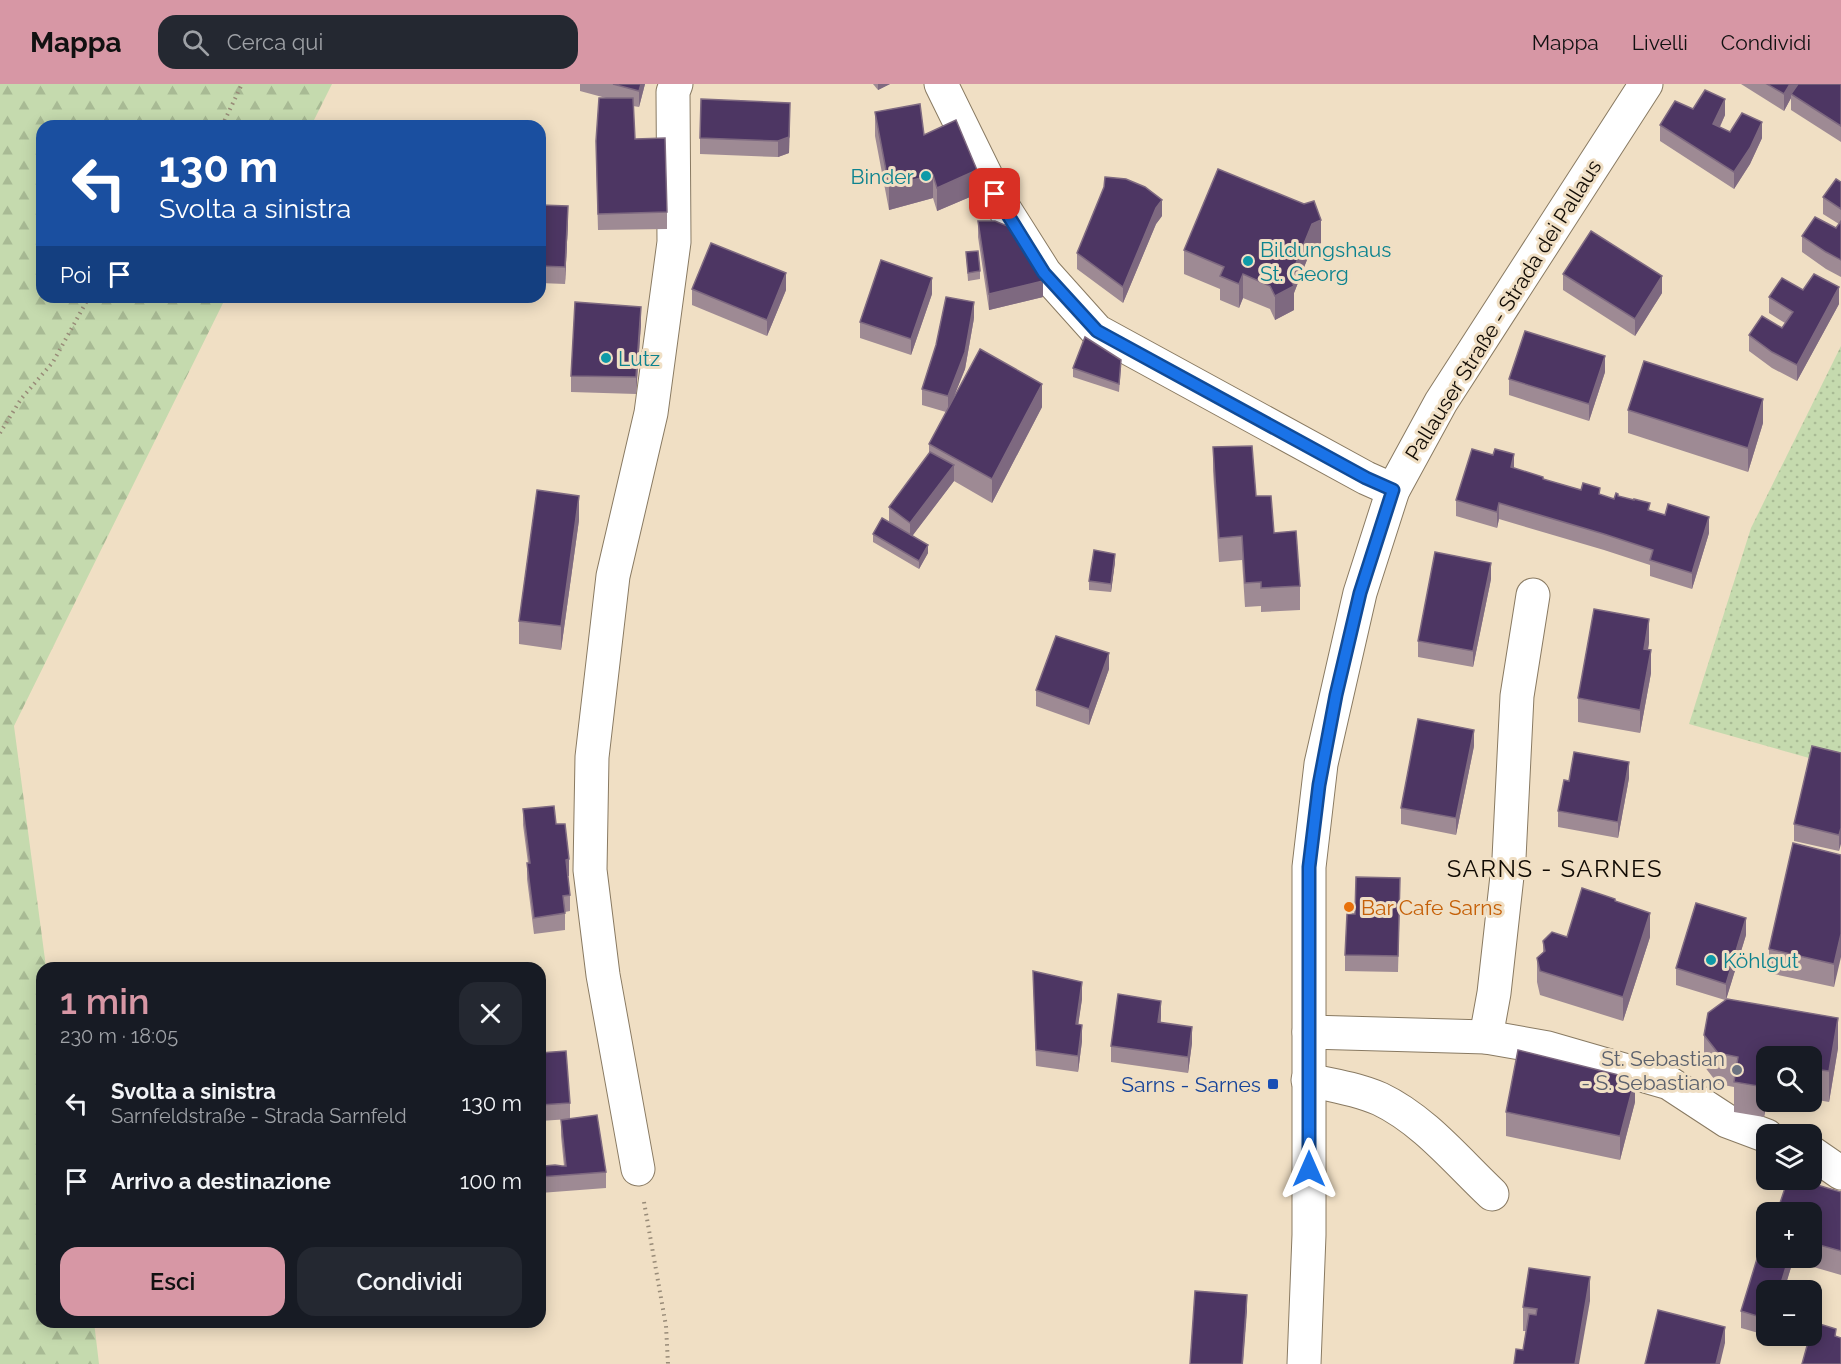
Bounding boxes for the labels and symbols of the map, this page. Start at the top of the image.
street label: Pallauser Straße - Strada dei Pallaus [1400,155,1606,465]
place label: Binder [850,164,915,189]
pin [969,168,1020,219]
marker: Binder [919,169,933,183]
place label: Bildungshaus St. Georg [1260,237,1391,286]
marker: Bildungshaus St. Georg [1241,254,1255,268]
place label: Lutz [618,346,660,371]
marker: Lutz [599,351,613,365]
district label: SARNS - SARNES [1447,854,1663,883]
place label: Bar Cafe Sarns [1361,895,1503,920]
marker: Bar Cafe Sarns [1342,900,1356,914]
place label: Köhlgut [1723,948,1799,973]
marker: Köhlgut [1704,953,1718,967]
place label: St. Sebastian - S. Sebastiano [1581,1046,1725,1095]
marker: St. Sebastian - S. Sebastiano [1730,1063,1744,1077]
place label: Sarns - Sarnes [1121,1072,1261,1097]
marker: Sarns - Sarnes [1266,1077,1280,1091]
position arrow [1277,1137,1341,1201]

